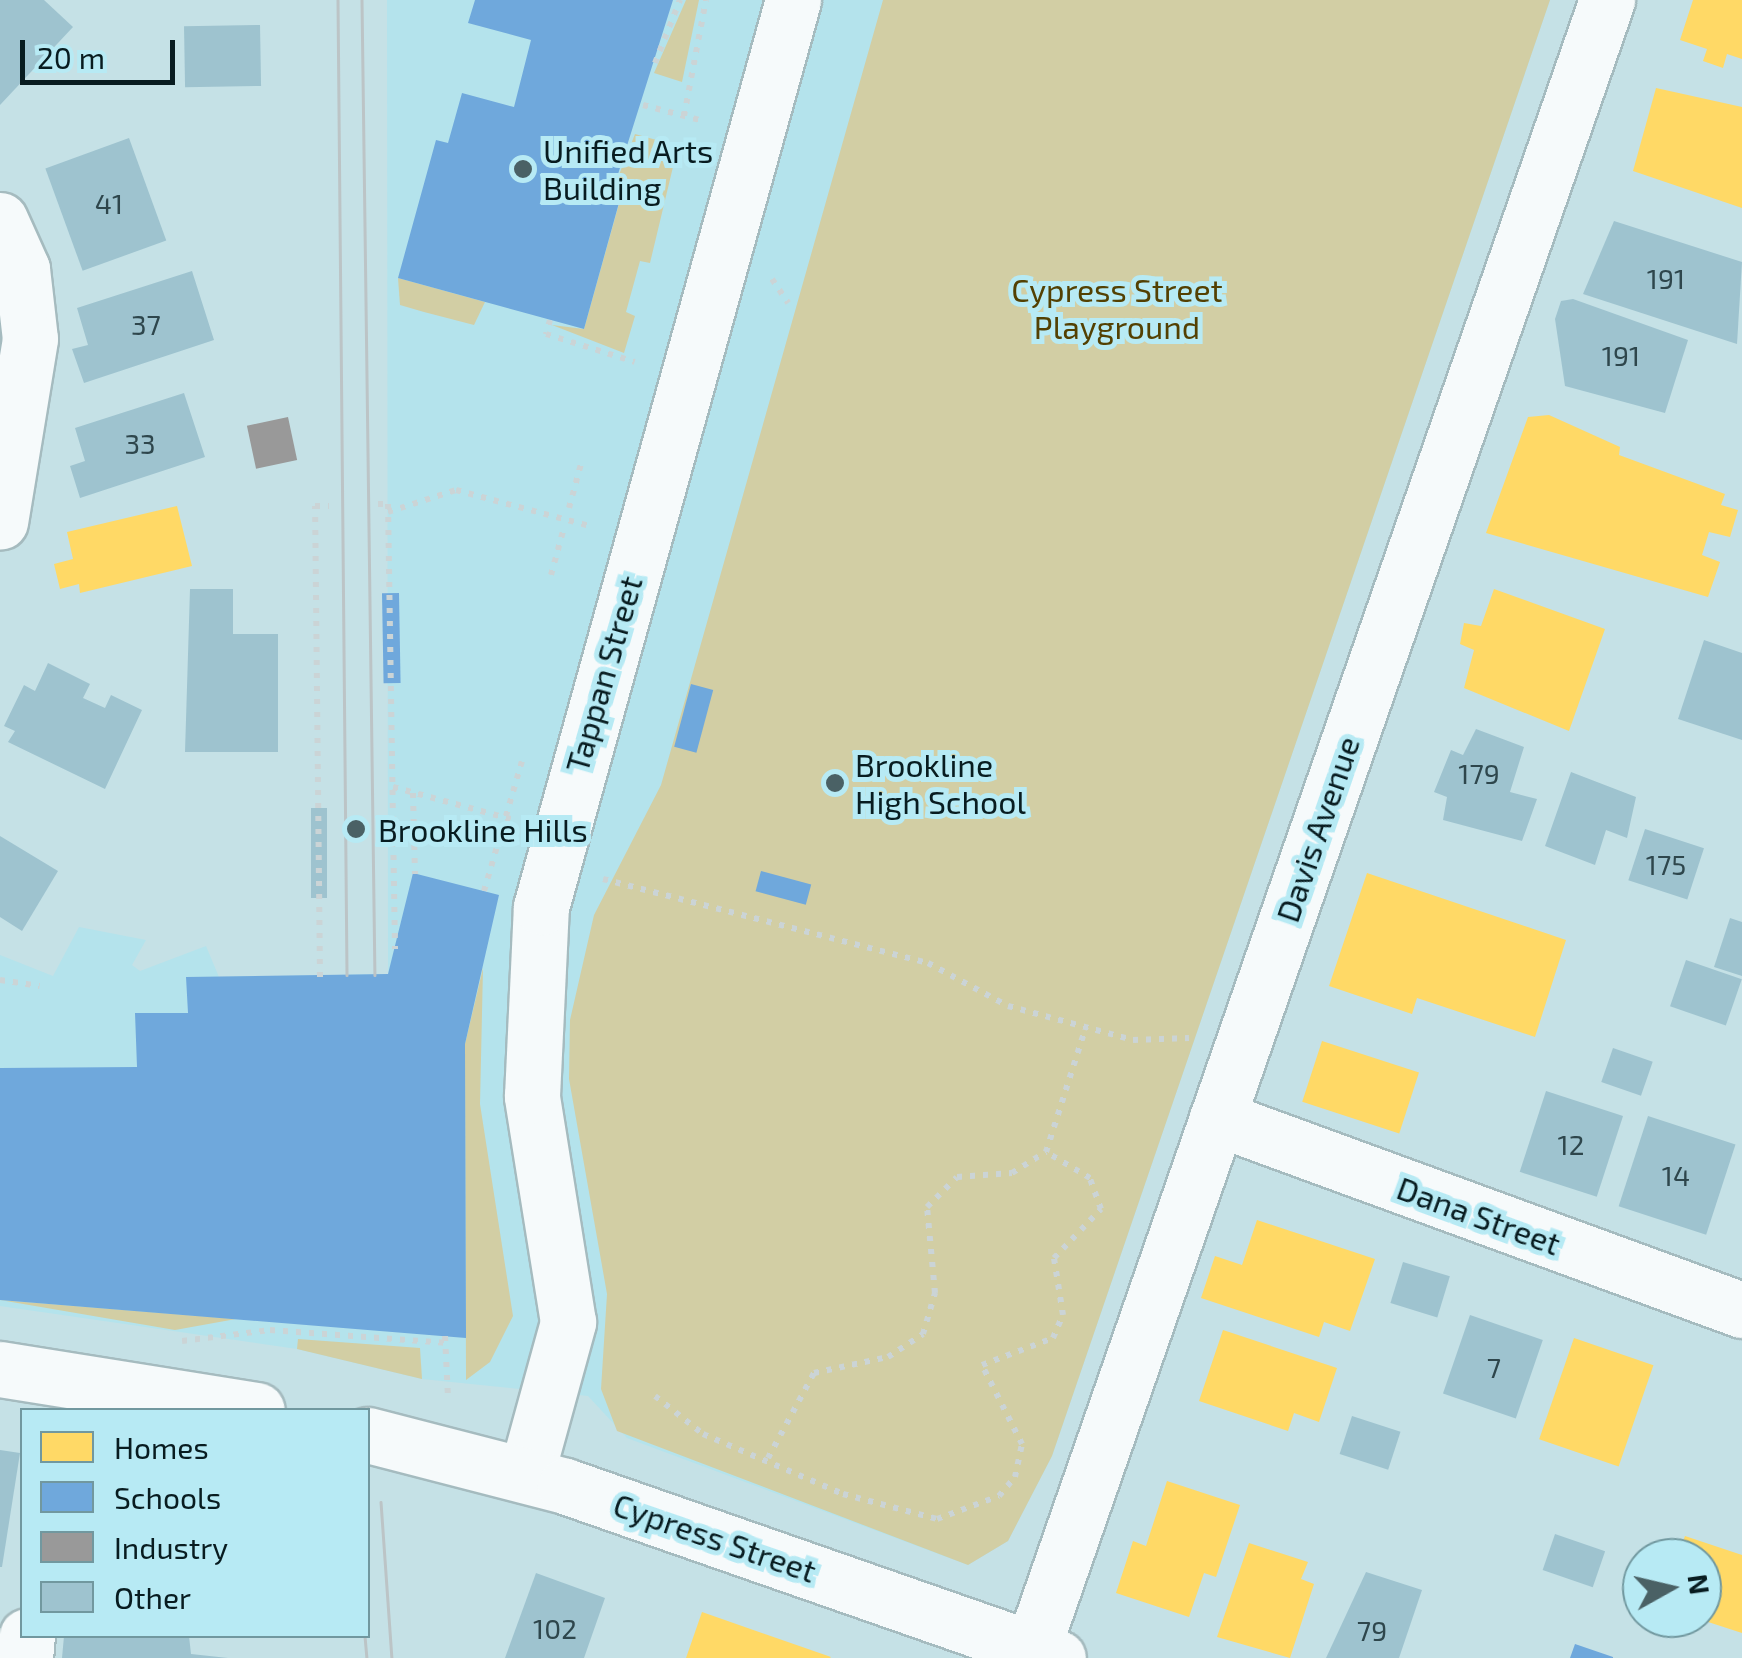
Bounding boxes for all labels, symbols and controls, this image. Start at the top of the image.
scale bar [25,20,180,82]
text: 20 m [37,39,105,75]
place label: Unified Arts Building [543,132,714,207]
marker: Unified Arts Building [512,158,534,180]
house number: 41 [95,186,123,220]
house number: 191 [1647,261,1685,295]
park label: Cypress Street Playground [1011,271,1223,346]
house number: 37 [131,307,161,341]
house number: 191 [1602,338,1640,372]
house number: 33 [124,426,156,460]
street label: Tappan Street [557,571,649,777]
street label: Davis Avenue [1267,731,1367,927]
place label: Brookline High School [855,746,1026,821]
house number: 179 [1458,756,1500,790]
marker: Brookline High School [824,772,846,794]
place label: Brookline Hills [378,810,588,848]
marker: Brookline Hills [343,816,369,842]
house number: 175 [1646,847,1686,881]
house number: 12 [1558,1127,1584,1161]
house number: 14 [1662,1158,1690,1192]
street label: Dana Street [1392,1168,1566,1262]
house number: 7 [1487,1350,1501,1384]
legend [20,1408,370,1638]
text: Homes [114,1429,209,1465]
text: Schools [114,1479,221,1515]
street label: Cypress Street [609,1484,821,1590]
text: Industry [114,1529,228,1565]
north arrow [1622,1538,1722,1638]
text: N [1681,1572,1718,1596]
text: Other [114,1579,191,1615]
house number: 102 [533,1611,577,1645]
house number: 79 [1357,1613,1387,1647]

